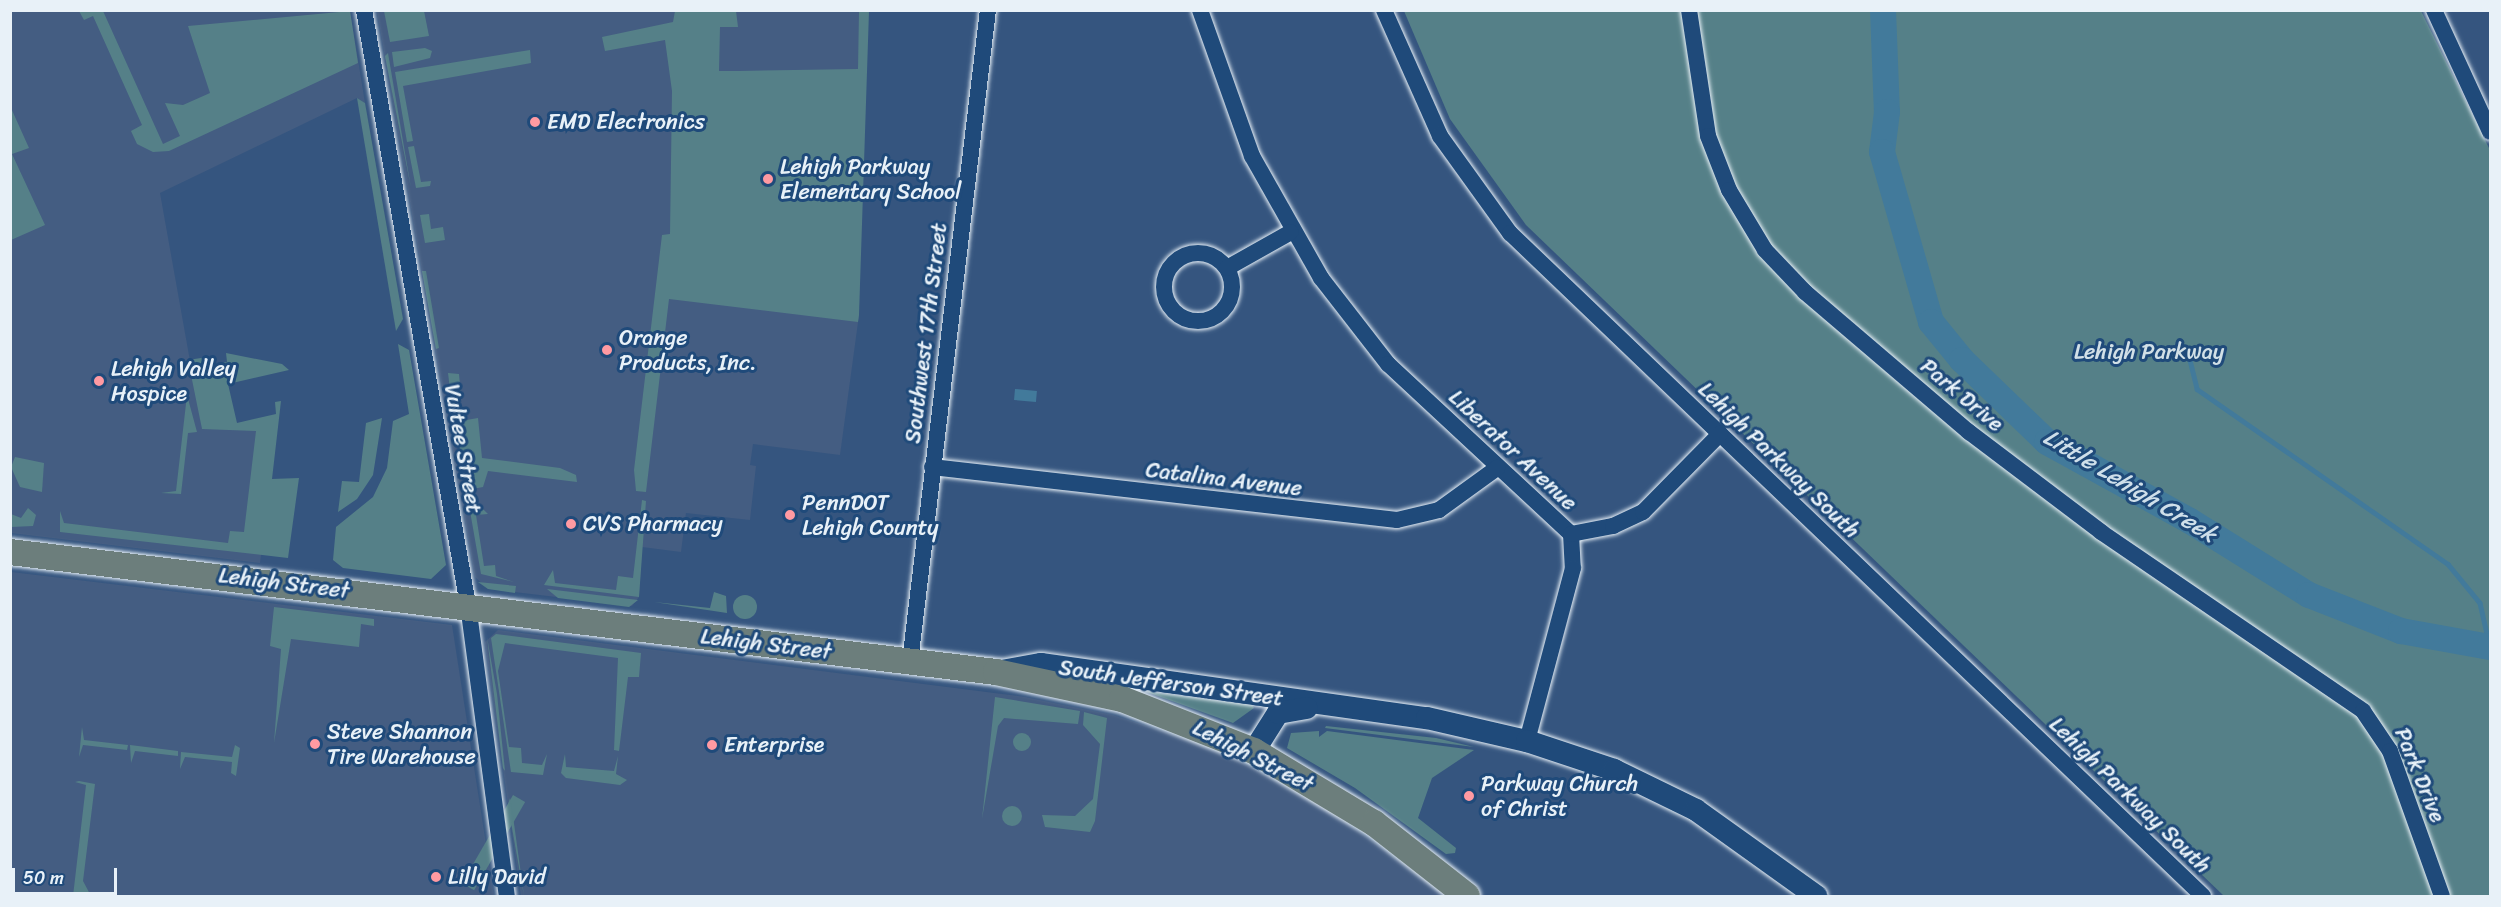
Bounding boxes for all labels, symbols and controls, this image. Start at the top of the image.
place label: EMD Electronics [547,109,705,135]
marker: EMD Electronics [528,115,542,129]
place label: Lehigh Parkway Elementary School [780,153,962,204]
marker: Lehigh Parkway Elementary School [761,172,775,186]
street label: Southwest 17th Street [899,221,953,445]
place label: Orange Products, Inc. [619,324,756,376]
park label: Lehigh Parkway [2074,339,2224,365]
marker: Orange Products, Inc. [600,343,614,357]
street label: Park Drive [1915,353,2009,437]
place label: Lehigh Valley Hospice [111,355,236,406]
marker: Lehigh Valley Hospice [92,374,106,388]
street label: Lehigh Parkway South [1693,376,1865,544]
street label: Vultee Street [439,382,487,516]
street label: Liberator Avenue [1444,384,1582,516]
water label: Little Lehigh Creek [2037,422,2223,550]
street label: Catalina Avenue [1145,456,1303,502]
place label: PennDOT Lehigh County [802,489,939,540]
marker: PennDOT Lehigh County [783,508,797,522]
place label: CVS Pharmacy [583,511,723,537]
marker: CVS Pharmacy [564,517,578,531]
street label: Lehigh Street [217,562,351,604]
street label: Lehigh Street [699,623,833,665]
street label: South Jefferson Street [1056,654,1286,712]
street label: Lehigh Parkway South [2044,711,2216,879]
street label: Lehigh Street [1188,714,1318,798]
place label: Steve Shannon Tire Warehouse [327,718,474,770]
street label: Park Drive [2389,723,2451,827]
place label: Enterprise [724,732,824,758]
marker: Steve Shannon Tire Warehouse [308,737,322,751]
marker: Enterprise [705,738,719,752]
place label: Parkway Church of Christ [1481,770,1638,822]
marker: Parkway Church of Christ [1462,789,1476,803]
scale bar [15,856,120,894]
text: 50 m [23,862,64,894]
place label: Lilly David [448,864,546,890]
marker: Lilly David [429,870,443,884]

